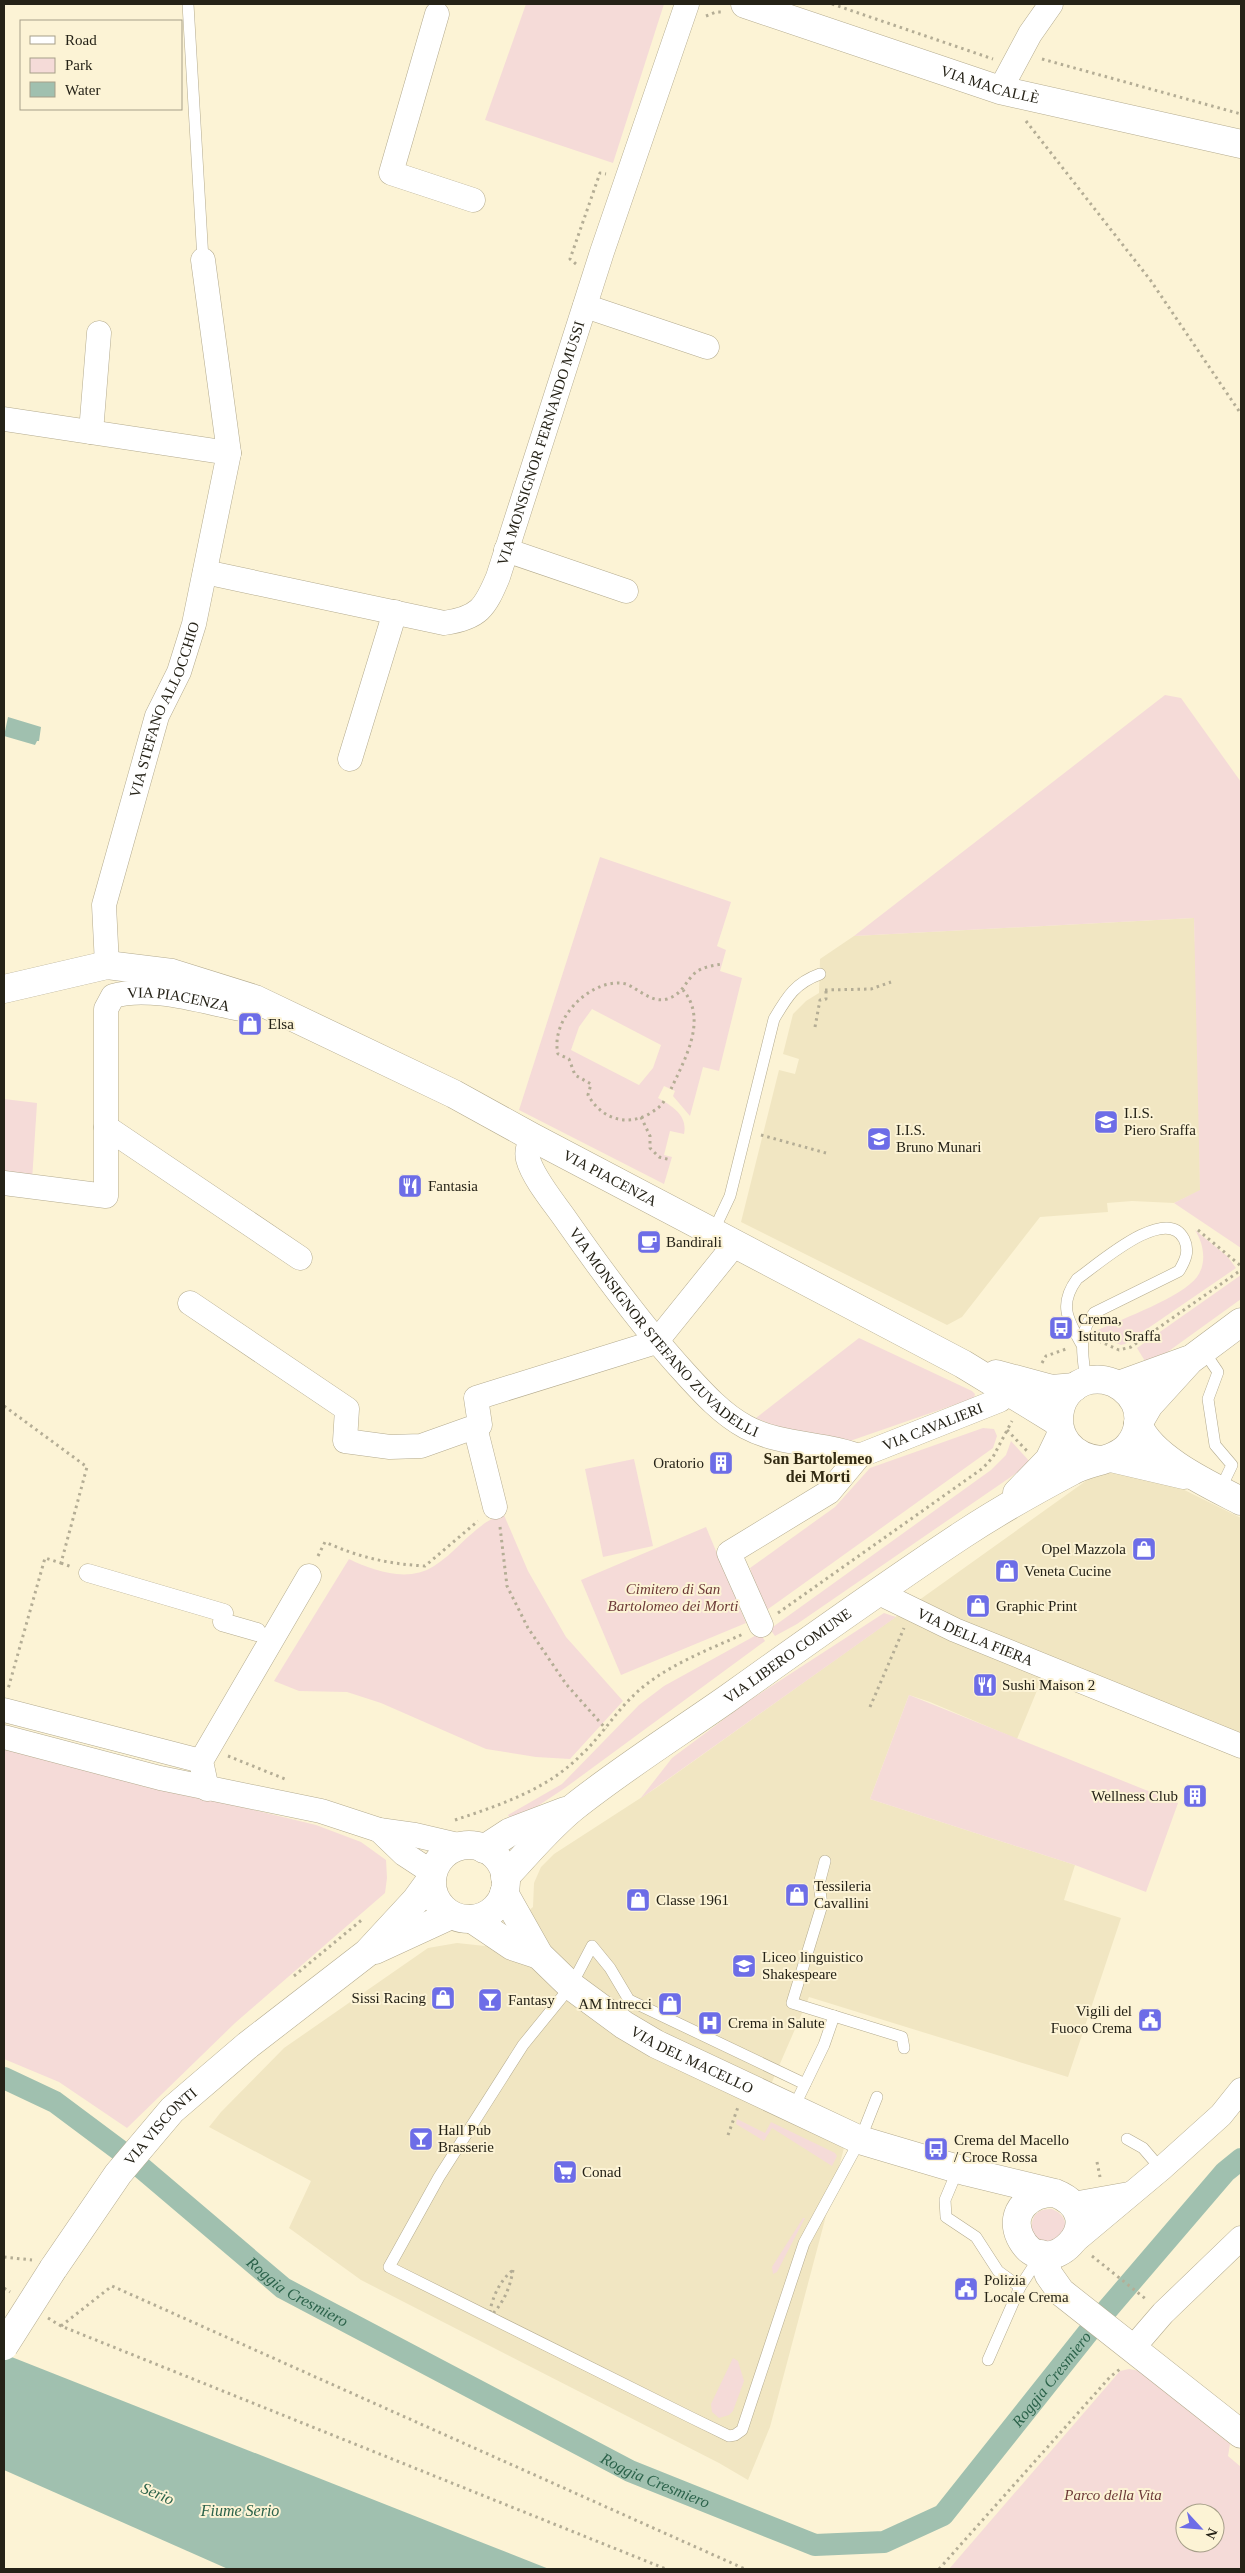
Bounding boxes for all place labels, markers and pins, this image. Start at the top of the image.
shop icon: Elsa [237,1011,263,1037]
place label: Elsa [268,1016,294,1032]
place label: I.I.S. Piero Sraffa [1124,1105,1196,1138]
school or university icon: I.I.S. Piero Sraffa [1093,1109,1119,1135]
place label: I.I.S. Bruno Munari [896,1122,981,1155]
school or university icon: I.I.S. Bruno Munari [866,1126,892,1152]
restaurant icon: Fantasia [397,1173,423,1199]
place label: Fantasia [428,1178,478,1194]
cafe icon: Bandirali [636,1229,662,1255]
place label: Bandirali [666,1234,722,1250]
place label: Crema, Istituto Sraffa [1078,1311,1161,1344]
bus stop icon: Crema, Istituto Sraffa [1048,1315,1074,1341]
building icon: Oratorio [708,1450,734,1476]
place label: Oratorio [653,1455,704,1471]
shop icon: Opel Mazzola [1131,1536,1157,1562]
place label: Opel Mazzola [1041,1541,1126,1557]
shop icon: Veneta Cucine [994,1558,1020,1584]
place label: Veneta Cucine [1024,1563,1111,1579]
shop icon: Graphic Print [965,1593,991,1619]
place label: Graphic Print [996,1598,1078,1614]
restaurant icon: Sushi Maison 2 [972,1672,998,1698]
place label: Sushi Maison 2 [1002,1677,1095,1693]
building icon: Wellness Club [1182,1783,1208,1809]
place label: Wellness Club [1091,1788,1178,1804]
place label: Tessileria Cavallini [814,1878,872,1911]
shop icon: Tessileria Cavallini [784,1882,810,1908]
shop icon: Classe 1961 [625,1887,651,1913]
place label: Classe 1961 [656,1892,729,1908]
place label: Liceo linguistico Shakespeare [762,1949,863,1982]
school or university icon: Liceo linguistico Shakespeare [731,1953,757,1979]
shop icon: Sissi Racing [430,1985,456,2011]
bar icon: Fantasy [477,1987,503,2013]
place label: Sissi Racing [351,1990,426,2006]
shop icon: AM Intrecci [657,1991,683,2017]
place label: Fantasy [508,1992,555,2008]
place label: AM Intrecci [578,1996,652,2012]
place label: Vigili del Fuoco Crema [1051,2003,1132,2036]
public building icon: Vigili del Fuoco Crema [1137,2007,1163,2033]
hospital icon: Crema in Salute [697,2010,723,2036]
place label: Crema in Salute [728,2015,825,2031]
place label: Hall Pub Brasserie [438,2122,494,2155]
bar icon: Hall Pub Brasserie [408,2126,434,2152]
place label: Crema del Macello / Croce Rossa [954,2132,1069,2165]
bus stop icon: Crema del Macello / Croce Rossa [923,2136,949,2162]
supermarket icon: Conad [552,2159,578,2185]
place label: Conad [582,2164,622,2180]
place label: Polizia Locale Crema [984,2272,1069,2305]
public building icon: Polizia Locale Crema [953,2276,979,2302]

